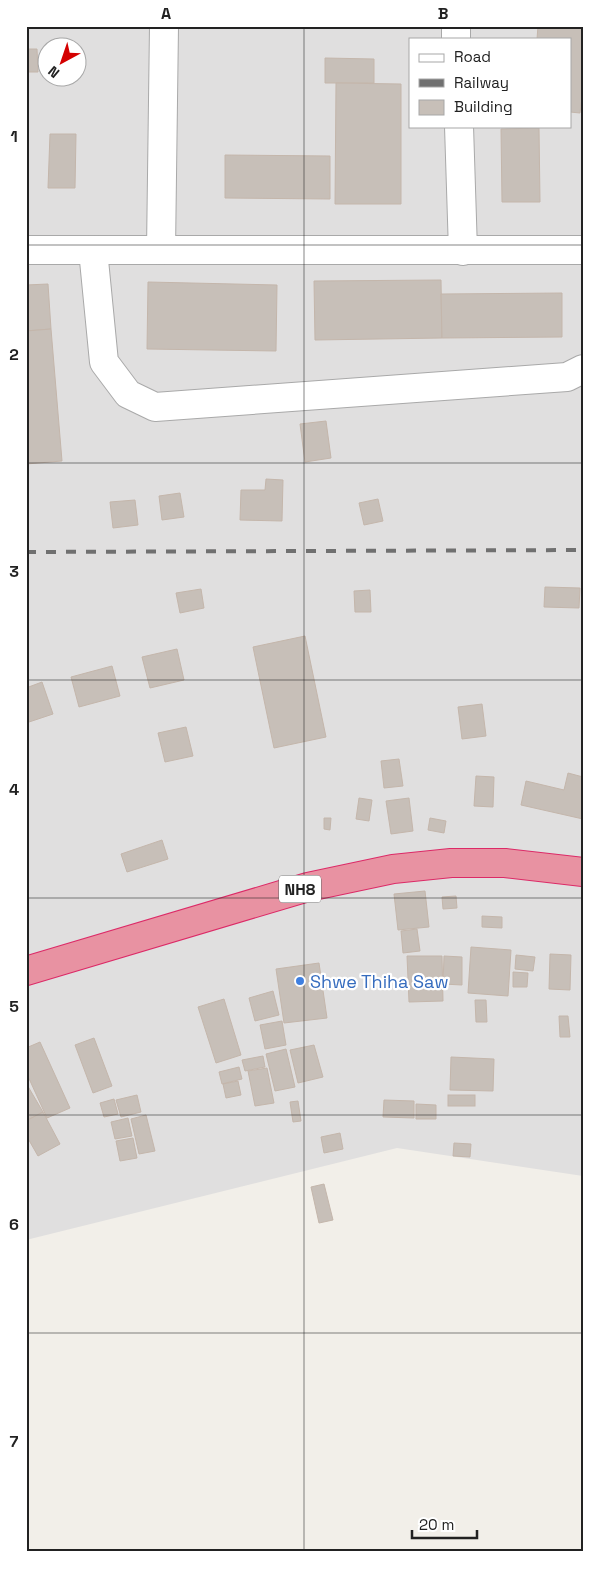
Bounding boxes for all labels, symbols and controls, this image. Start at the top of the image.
text: A [161,3,171,24]
text: B [438,3,448,24]
north arrow [38,38,88,88]
legend [409,38,572,128]
text: Road [454,47,491,66]
text: N [44,62,63,82]
text: Railway [454,73,509,92]
text: Building [454,97,513,116]
text: 1 [10,126,18,147]
text: 2 [9,344,19,365]
text: 3 [9,561,19,582]
text: 4 [9,779,19,800]
road number: NH8 [279,876,321,902]
place label: Shwe Thiha Saw [310,970,449,993]
marker: Shwe Thiha Saw [294,975,306,987]
text: 5 [9,996,19,1017]
text: 6 [9,1214,19,1235]
text: 7 [10,1431,19,1452]
scale bar [412,1508,476,1540]
text: 20 m [419,1515,454,1534]

